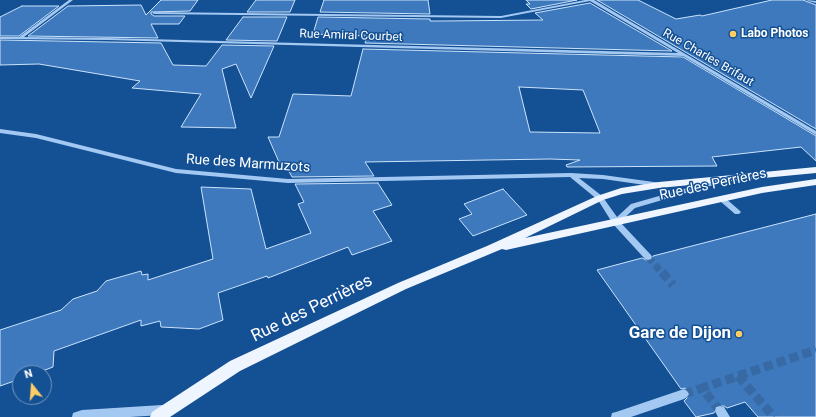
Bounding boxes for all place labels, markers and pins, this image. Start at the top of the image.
place label: Labo Photos [741,27,808,41]
marker: Labo Photos [728,29,738,39]
place label: Gare de Dijon [629,324,731,344]
marker: Gare de Dijon [734,329,744,339]

